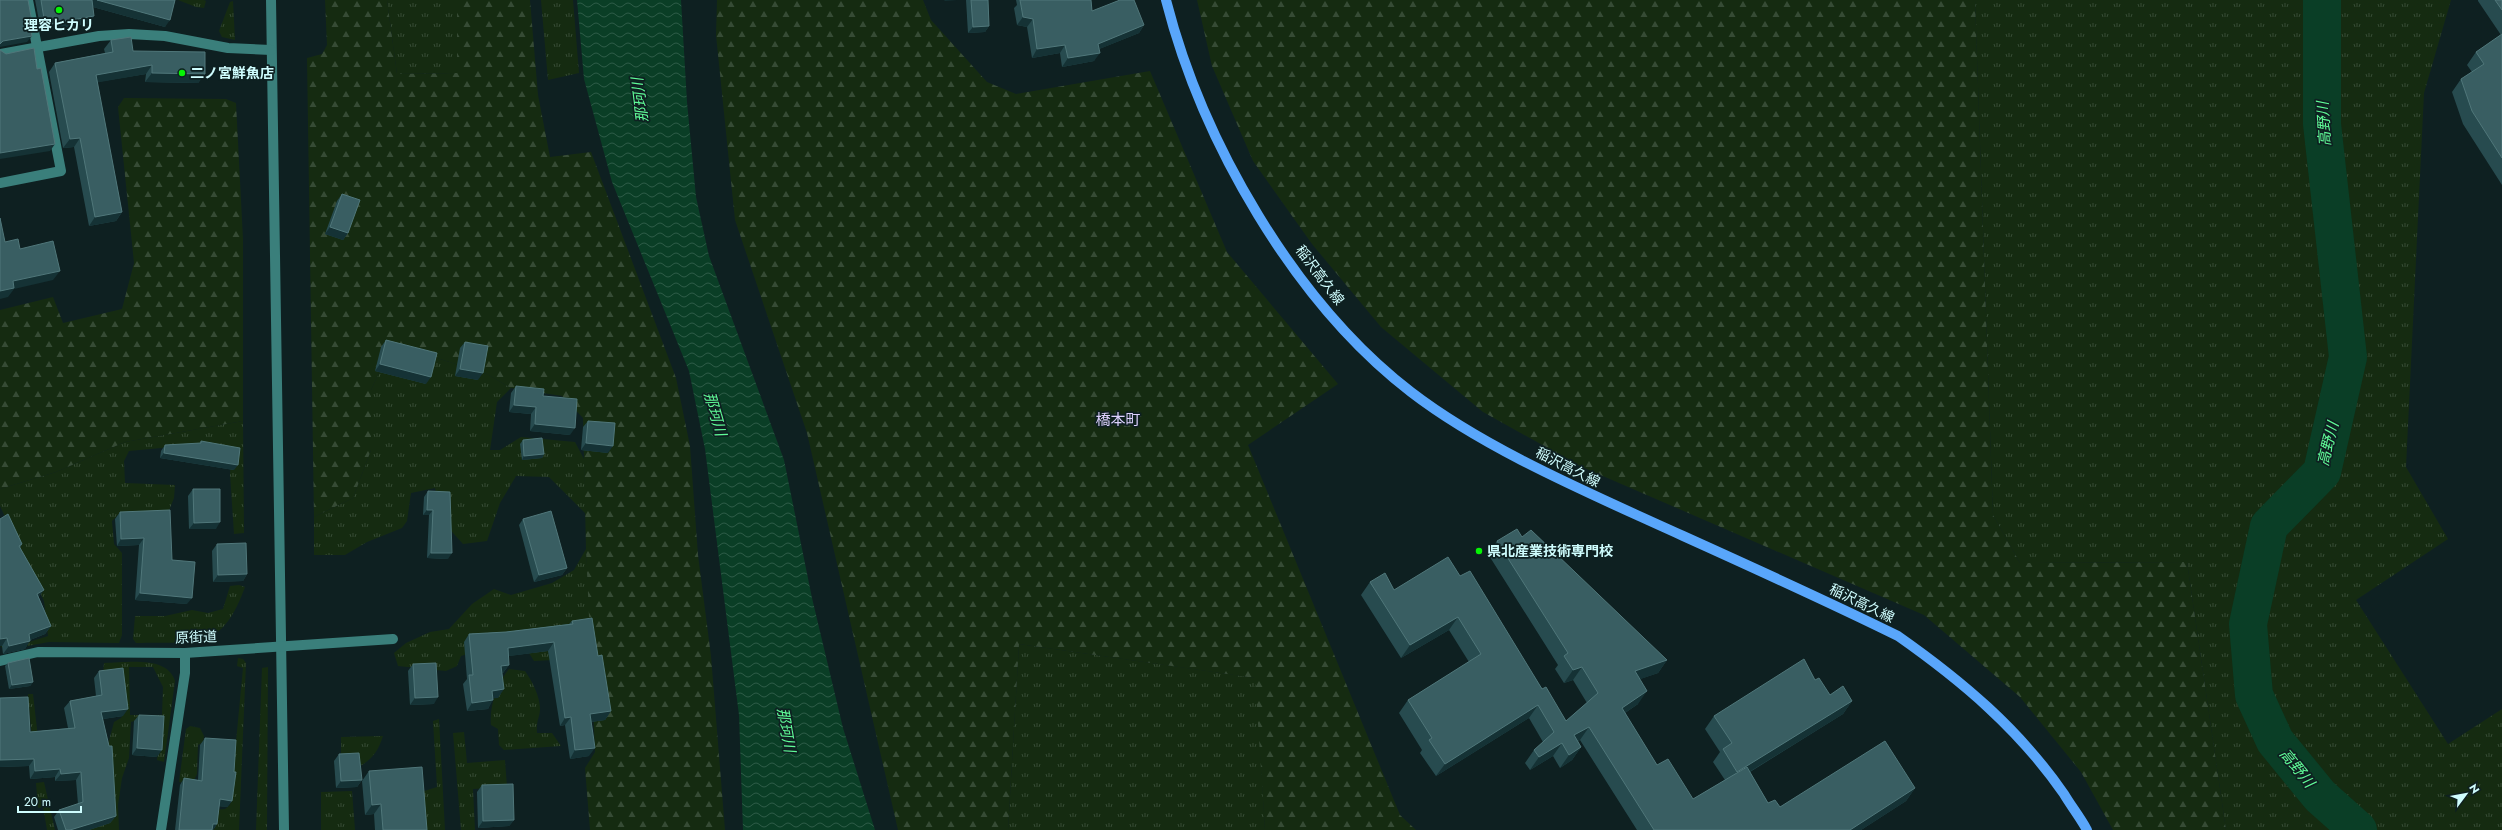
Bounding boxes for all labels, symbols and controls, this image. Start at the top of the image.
marker: 理容ヒカリ [54,5,64,15]
place label: 理容ヒカリ [24,15,94,35]
place label: 二ノ宮鮮魚店 [190,63,274,83]
marker: 二ノ宮鮮魚店 [177,68,187,78]
water label: 那珂川 [626,74,654,124]
water label: 高野川 [2312,99,2336,147]
street label: 稲沢高久線 [1291,241,1349,309]
water label: 那珂川 [698,389,732,441]
district label: 橋本町 [1095,409,1141,431]
water label: 高野川 [2312,418,2345,469]
street label: 稲沢高久線 [1532,442,1604,492]
place label: 県北産業技術専門校 [1487,541,1613,561]
marker: 県北産業技術専門校 [1474,546,1484,556]
street label: 稲沢高久線 [1826,579,1898,627]
street label: 原街道 [175,626,217,648]
water label: 那珂川 [771,706,801,756]
water label: 高野川 [2274,744,2321,794]
north arrow [2446,774,2486,814]
text: N [2465,781,2484,797]
scale bar [18,788,81,814]
text: 20 m [24,793,51,811]

